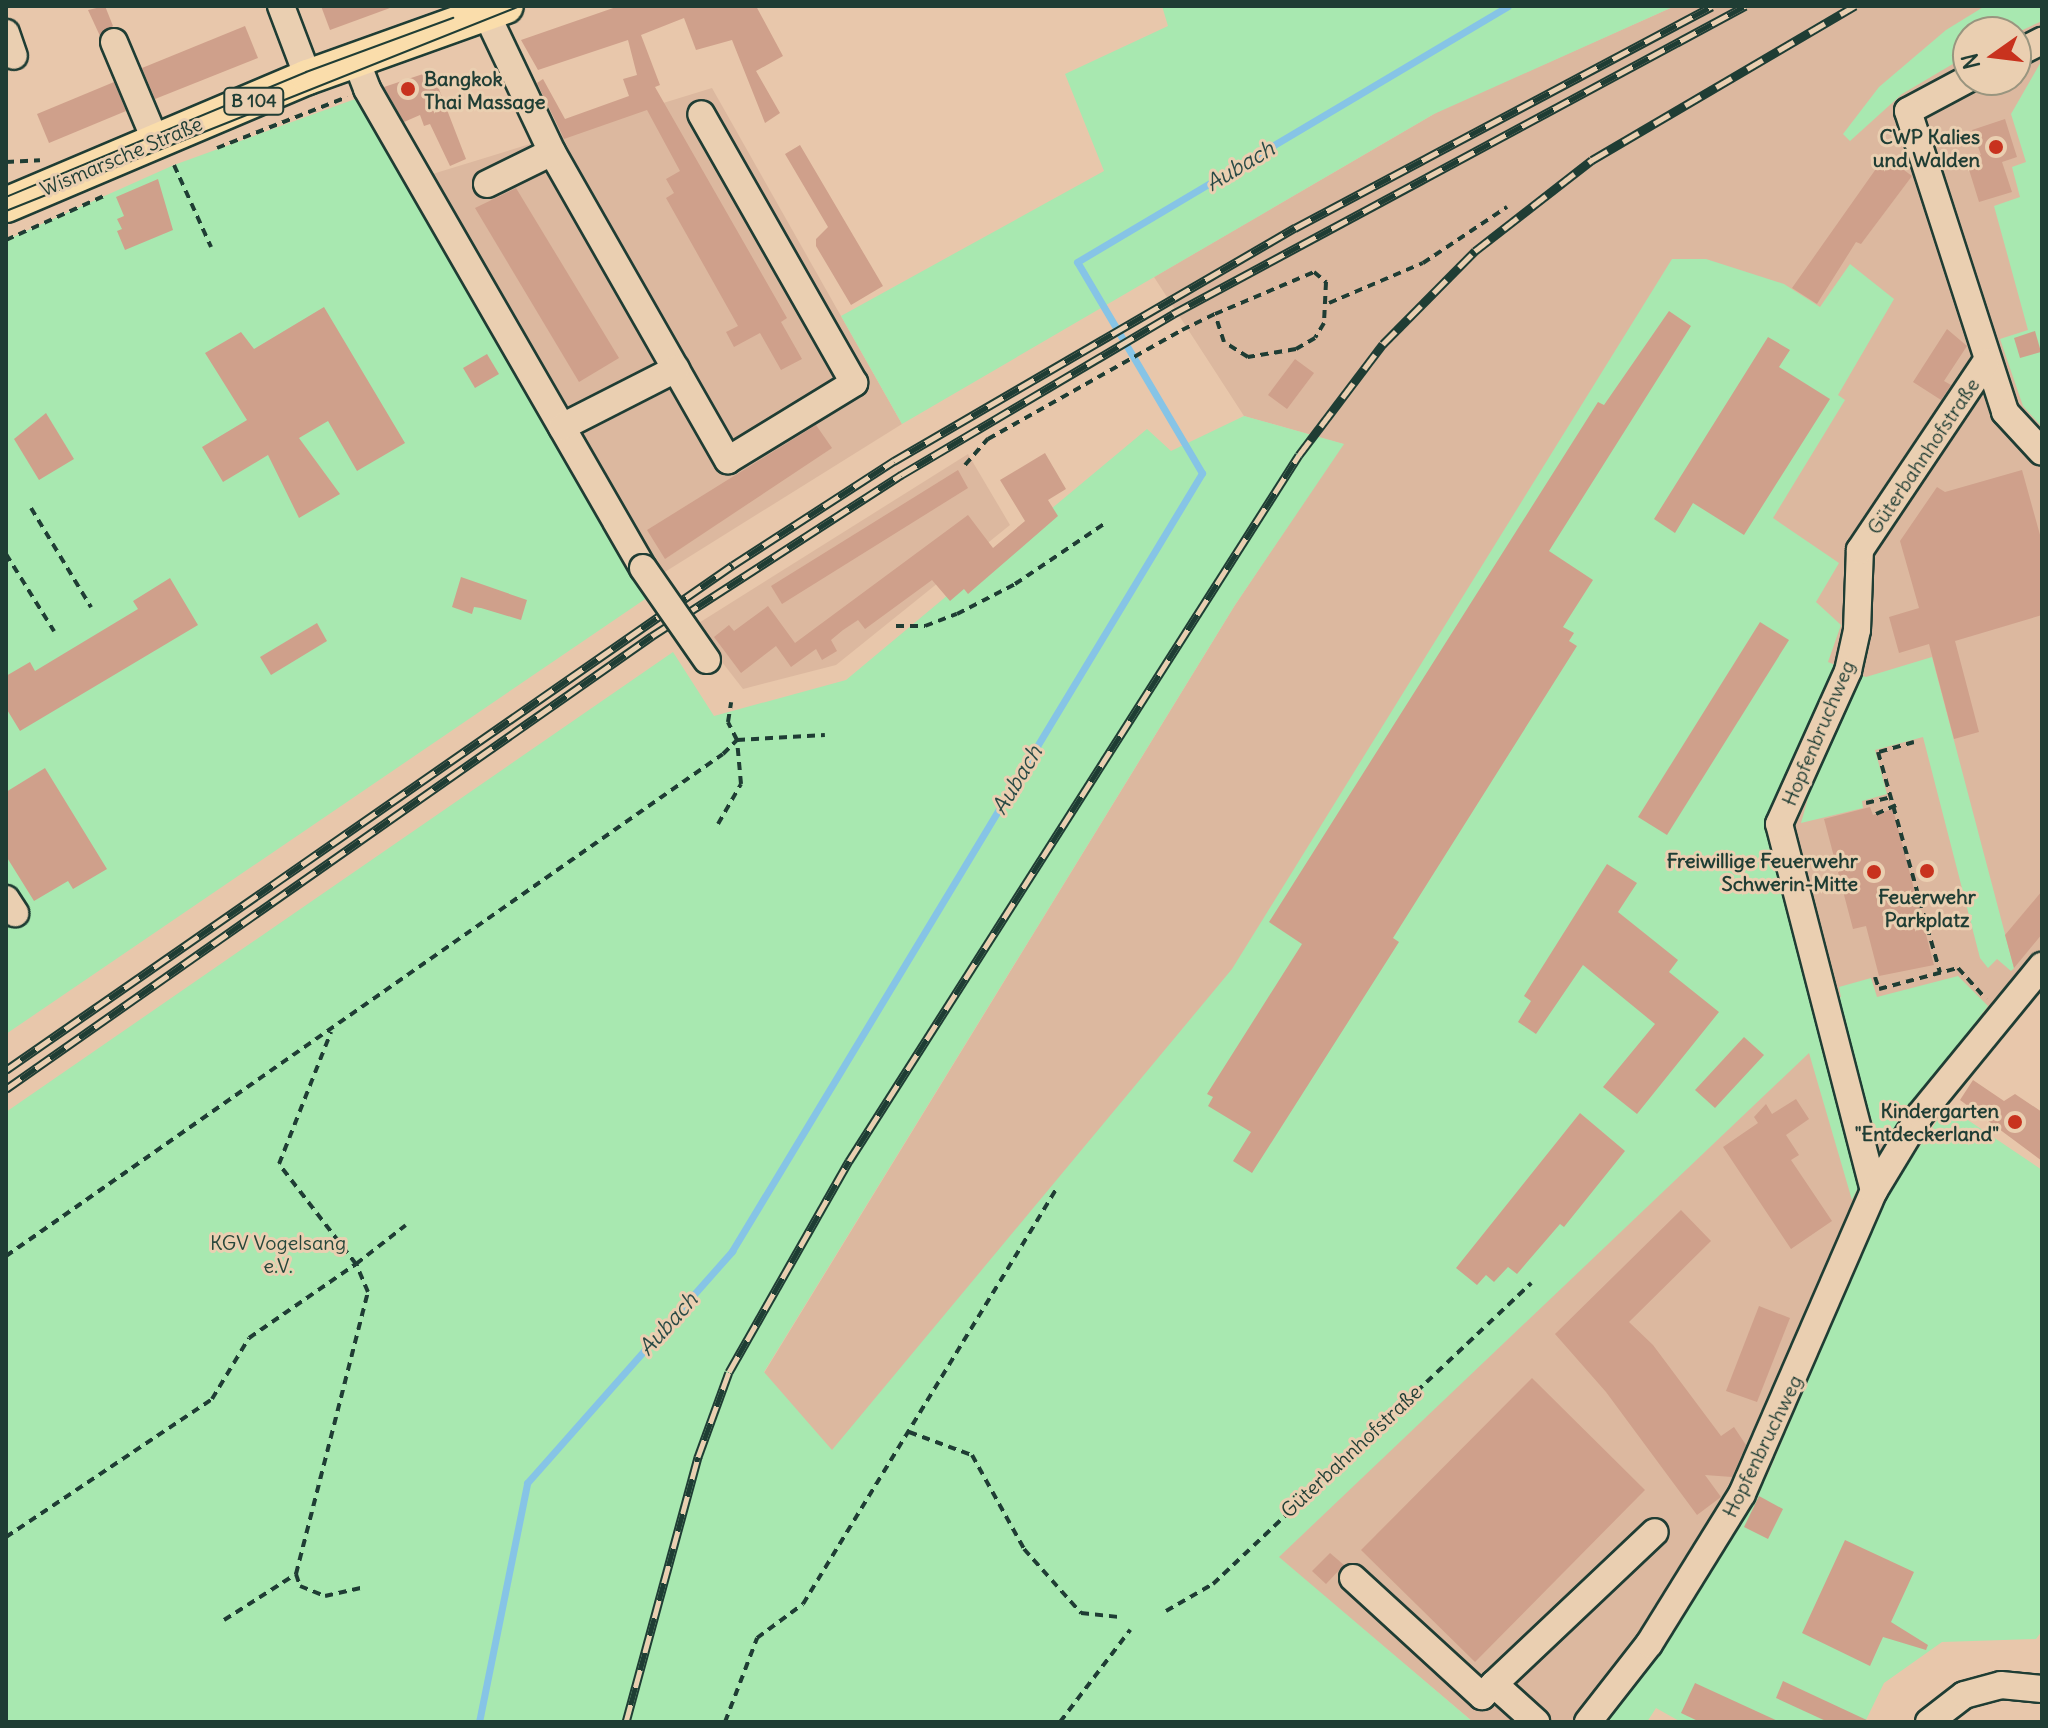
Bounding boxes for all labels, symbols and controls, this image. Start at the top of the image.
north arrow [1952,16,2032,96]
text: N [1955,51,1986,72]
place label: Bangkok Thai Massage [424,66,546,113]
marker: Bangkok Thai Massage [399,80,417,98]
road number: B 104 [222,87,286,115]
street label: Wismarsche Straße [36,111,206,201]
place label: CWP Kalies und Walden [1873,124,1980,171]
water label: Aubach [1201,135,1279,197]
marker: CWP Kalies und Walden [1987,138,2005,156]
street label: Güterbahnhofstraße [1862,373,1984,539]
street label: Hopfenbruchweg [1777,657,1859,809]
water label: Aubach [986,741,1048,819]
place label: Freiwillige Feuerwehr Schwerin-Mitte [1667,848,1858,895]
marker: Feuerwehr Parkplatz [1918,862,1936,880]
marker: Freiwillige Feuerwehr Schwerin-Mitte [1865,863,1883,881]
place label: Feuerwehr Parkplatz [1878,884,1976,931]
place label: Kindergarten "Entdeckerland" [1855,1098,1999,1145]
marker: Kindergarten "Entdeckerland" [2006,1113,2024,1131]
park label: KGV Vogelsang e.V. [210,1230,346,1277]
water label: Aubach [633,1287,703,1361]
street label: Hopfenbruchweg [1717,1371,1807,1521]
street label: Güterbahnhofstraße [1276,1380,1426,1522]

